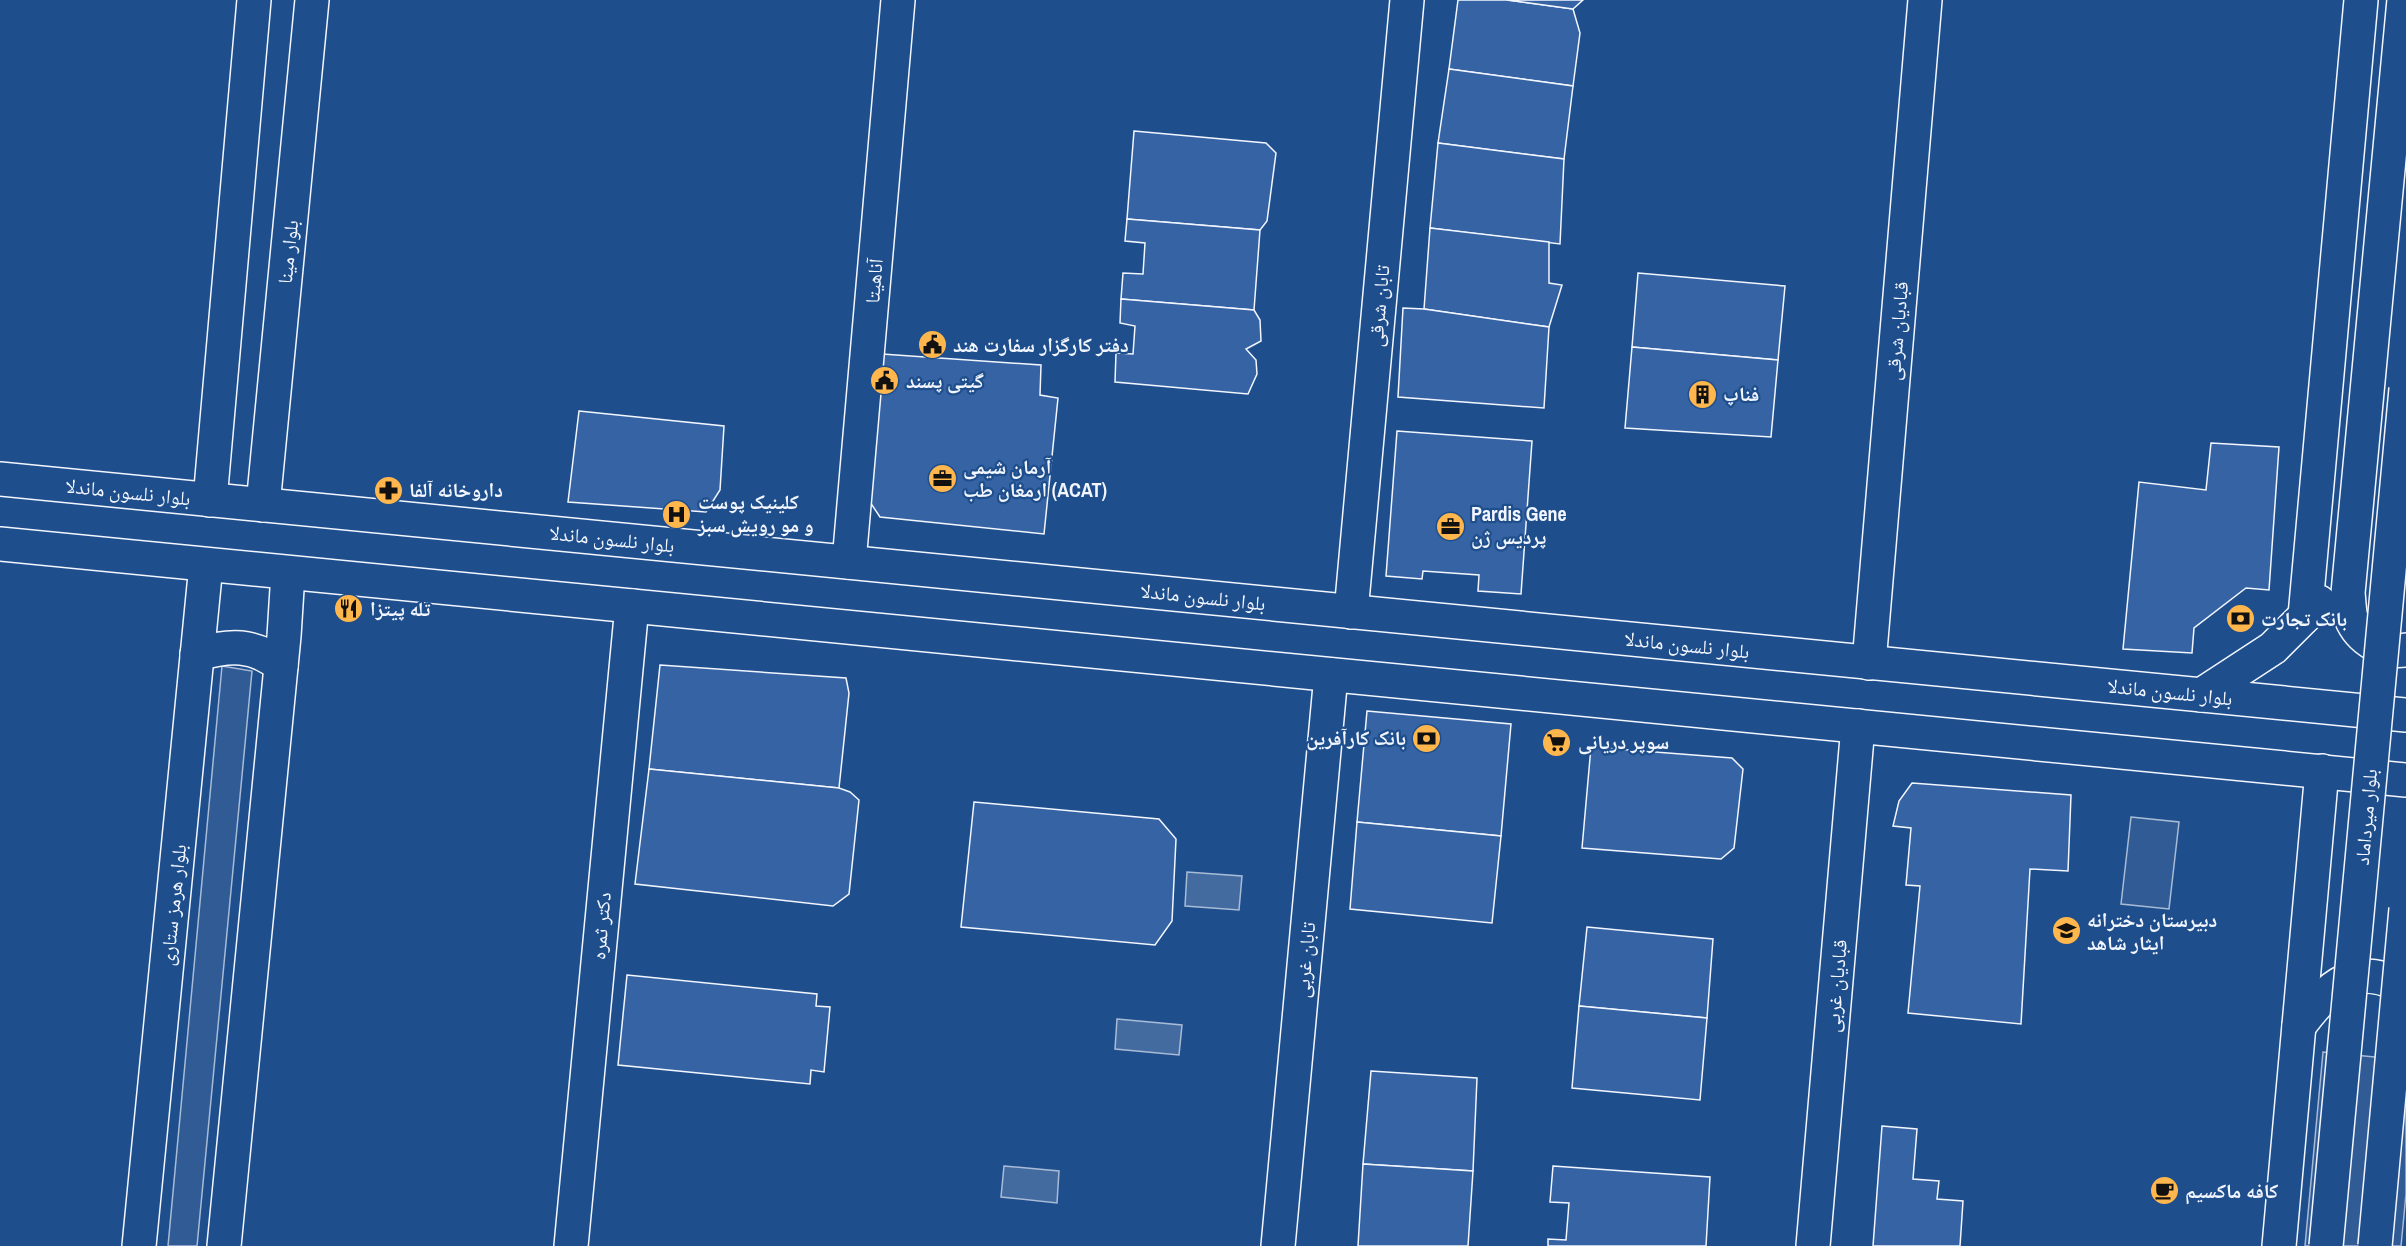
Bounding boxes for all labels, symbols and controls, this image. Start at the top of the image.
street label: بلوار مینا [271,219,304,285]
street label: آناهیتا [858,256,889,305]
street label: تابان شرقی [1361,264,1396,348]
street label: قبادیان شرقی [1879,280,1914,382]
public building icon: دفتر کارگزار سفارت هند [916,329,948,361]
place label: دفتر کارگزار سفارت هند [953,331,1129,358]
public building icon: گیتی پسند [869,365,901,397]
place label: گیتی پسند [906,367,984,394]
building icon: فناپ [1686,378,1718,410]
place label: فناپ [1723,380,1759,407]
place label: آرمان شیمی ارمغان طب (ACAT) [963,453,1107,503]
office icon: آرمان شیمی ارمغان طب (ACAT) [926,463,958,495]
street label: بلوار نلسون ماندلا [64,472,192,511]
pharmacy icon: داروخانه آلفا [372,474,404,506]
place label: داروخانه آلفا [409,476,503,503]
place label: کلینیک پوست و مو رویش سبز [697,488,814,538]
hospital icon: کلینیک پوست و مو رویش سبز [661,498,693,530]
place label: Pardis Gene پردیس ژن [1471,500,1567,550]
office icon: Pardis Gene پردیس ژن [1434,510,1466,542]
street label: بلوار نلسون ماندلا [548,519,676,558]
street label: بلوار نلسون ماندلا [1139,577,1267,616]
restaurant icon: تله پیتزا [333,593,365,625]
place label: تله پیتزا [370,595,431,622]
bank icon: بانک تجارت [2224,603,2256,635]
place label: بانک تجارت [2261,605,2347,632]
street label: بلوار نلسون ماندلا [1623,625,1751,664]
street label: بلوار نلسون ماندلا [2106,672,2234,711]
bank icon: بانک کارآفرین [1411,722,1443,754]
place label: بانک کارآفرین [1306,724,1406,751]
supermarket icon: سوپر دریانی [1541,726,1573,758]
place label: سوپر دریانی [1578,728,1669,755]
street label: بلوار میرداماد [2348,768,2383,866]
street label: بلوار هرمز ستاری [153,843,192,967]
street label: دکتر ثمره [584,891,617,961]
place label: دبیرستان دخترانه ایثار شاهد [2087,906,2217,956]
school or university icon: دبیرستان دخترانه ایثار شاهد [2050,915,2082,947]
street label: تابان غربی [1288,921,1321,999]
street label: قبادیان غربی [1818,938,1853,1034]
cafe icon: کافه ماکسیم [2148,1175,2180,1207]
place label: کافه ماکسیم [2185,1177,2279,1205]

